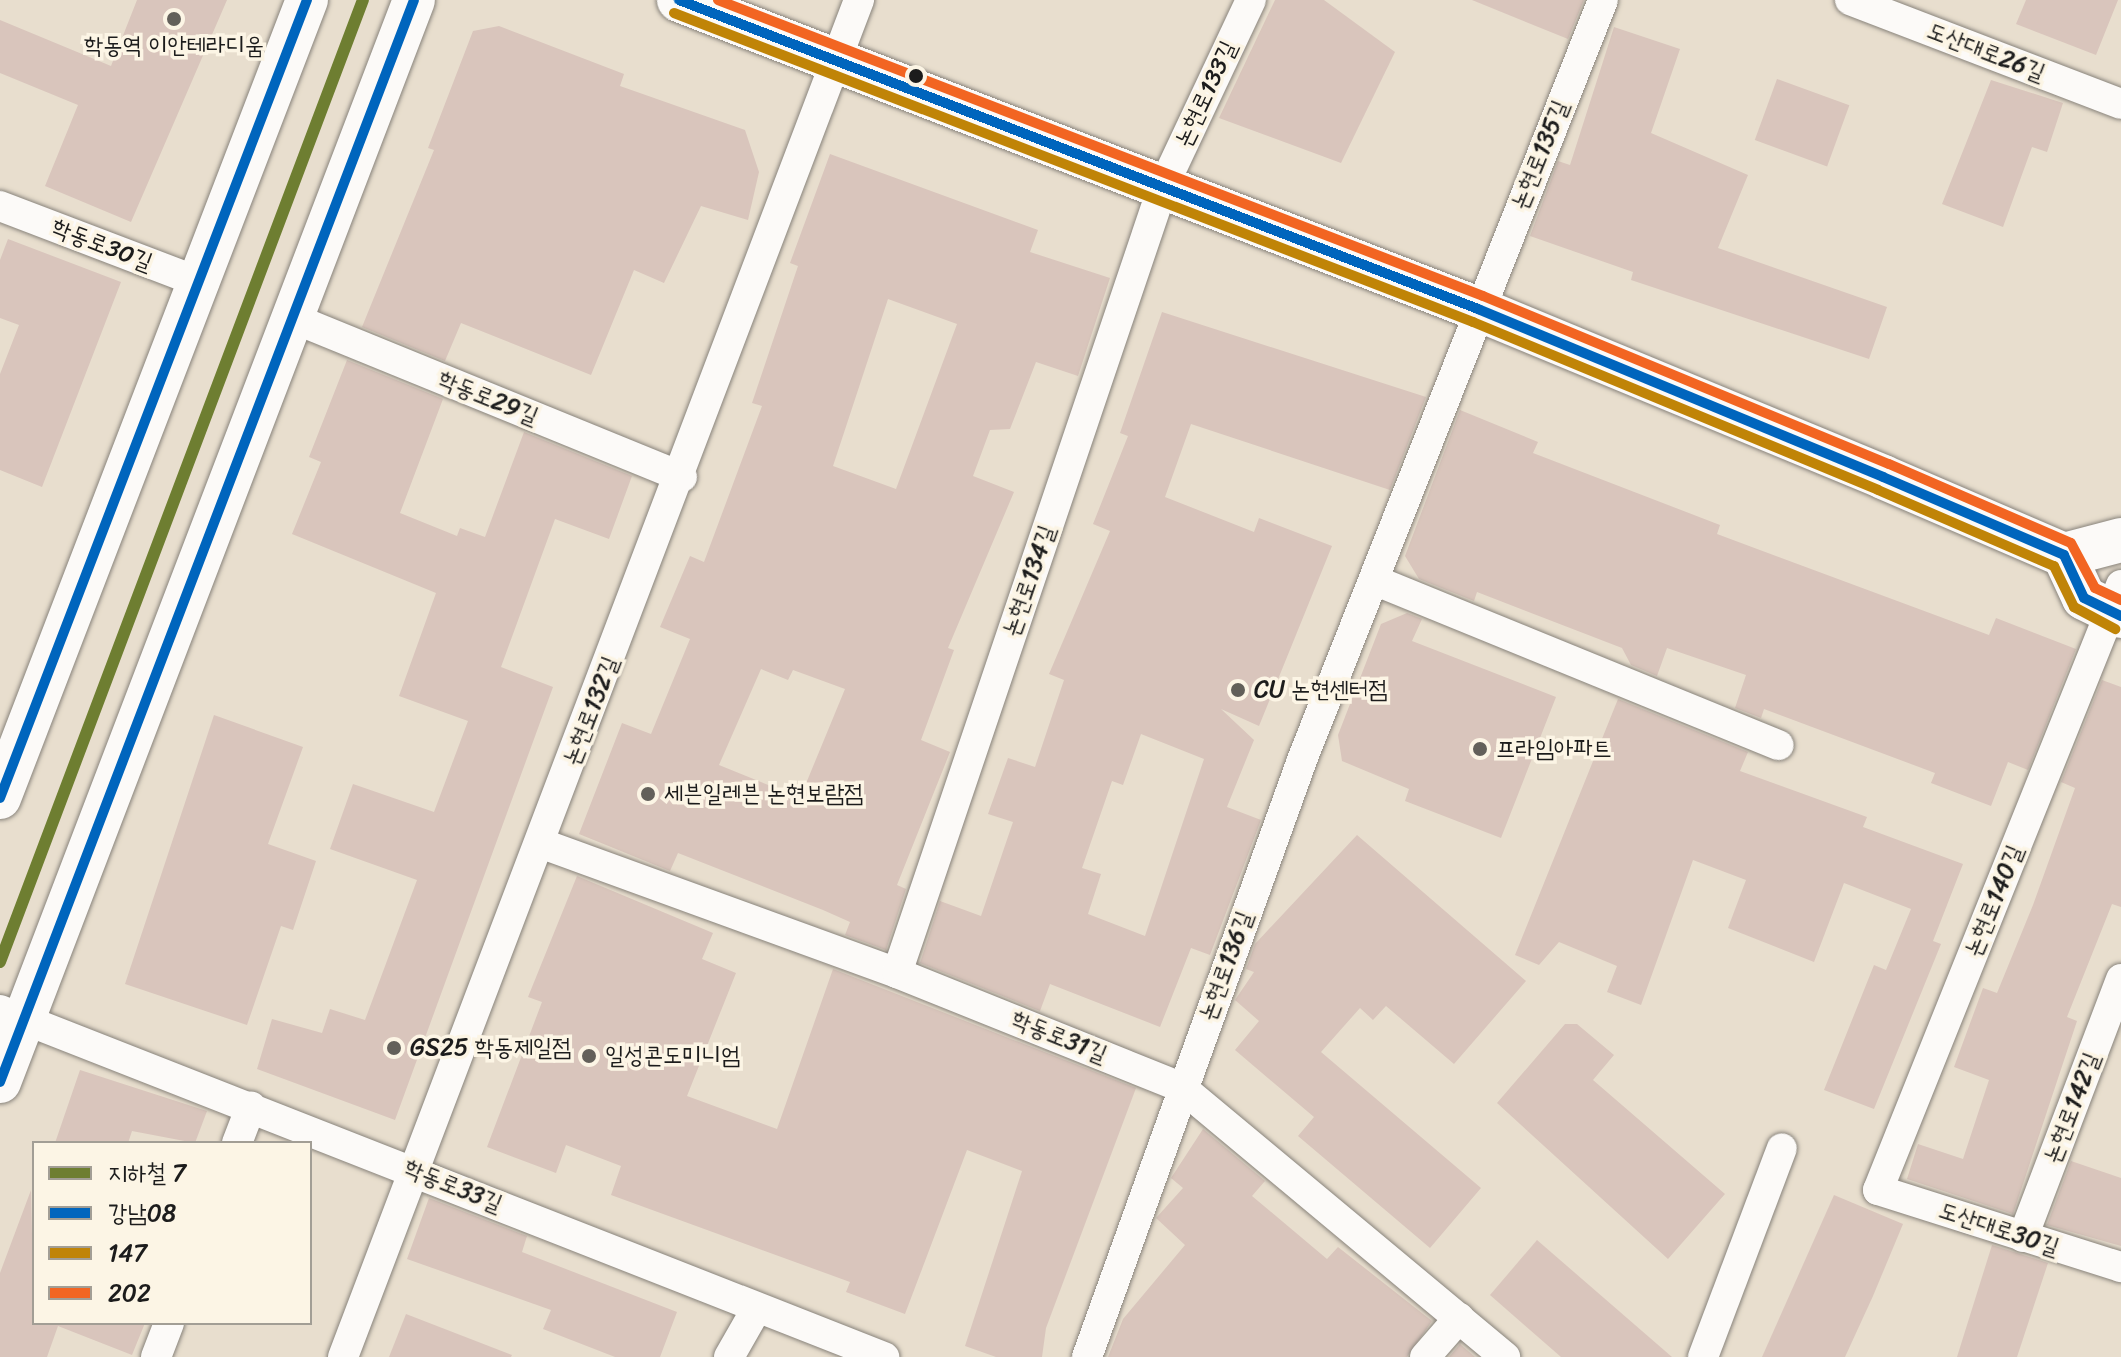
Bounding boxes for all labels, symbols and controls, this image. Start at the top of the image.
marker: 학동역 이안테라디움 [165,10,183,28]
street label: 도산대로26길 [1923,16,2049,88]
place label: 학동역 이안테라디움 [84,32,264,60]
street label: 논현로133길 [1169,36,1243,152]
unlabelled marker [908,68,924,84]
street label: 논현로135길 [1505,96,1575,214]
street label: 학동로30길 [48,213,156,277]
street label: 학동로29길 [434,365,542,431]
street label: 논현로134길 [997,522,1061,640]
street label: 논현로132길 [557,652,625,770]
place label: CU 논현센터점 [1254,676,1388,704]
marker: CU 논현센터점 [1229,681,1247,699]
place label: 프라임아파트 [1496,735,1612,763]
marker: 프라임아파트 [1471,740,1489,758]
place label: 세븐일레븐 논현보람점 [664,780,863,808]
marker: 세븐일레븐 논현보람점 [639,785,657,803]
street label: 논현로140길 [1959,841,2029,961]
street label: 논현로136길 [1193,907,1259,1025]
street label: 학동로31길 [1007,1005,1111,1069]
place label: GS25 학동제일점 [410,1034,571,1062]
marker: GS25 학동제일점 [385,1039,403,1057]
place label: 일성콘도미니엄 [605,1042,740,1070]
marker: 일성콘도미니엄 [580,1047,598,1065]
street label: 논현로142길 [2038,1049,2106,1167]
legend [32,1141,312,1325]
text: 지하철 7 [108,1152,186,1194]
street label: 학동로33길 [400,1153,506,1219]
text: 강남08 [108,1192,176,1234]
street label: 도산대로30길 [1935,1196,2063,1262]
text: 147 [108,1232,147,1274]
text: 202 [108,1272,151,1314]

